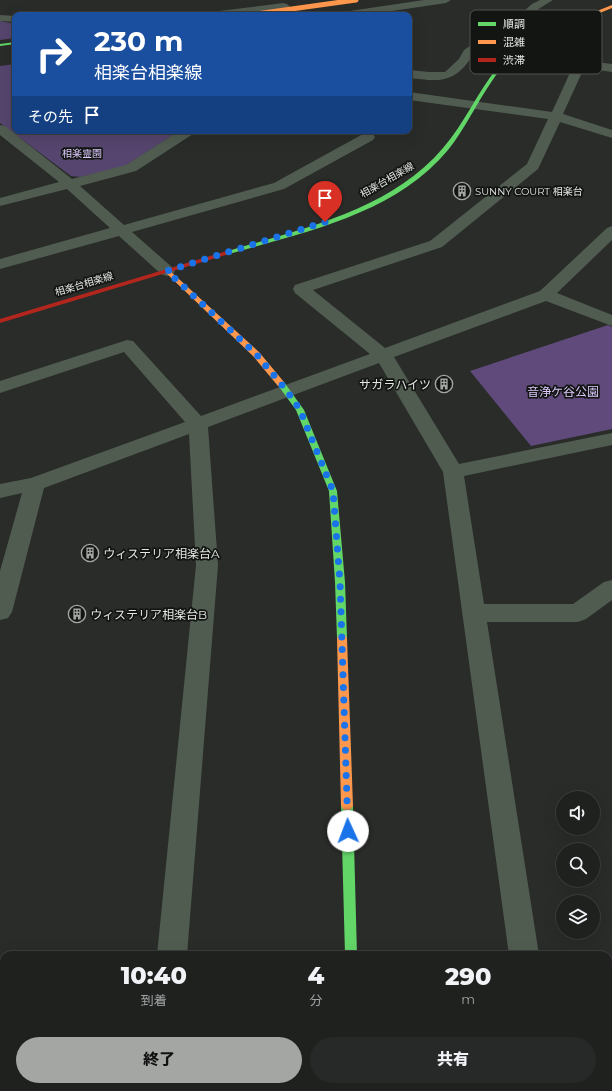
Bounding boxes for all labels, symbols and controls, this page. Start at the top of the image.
legend [470,10,602,74]
text: 順調 [503,17,525,31]
text: 230 m [94,24,183,58]
icon: right [28,28,80,80]
text: 混雑 [503,35,525,49]
text: 渋滞 [503,53,525,67]
text: 相楽台相楽線 [94,62,202,84]
icon: arrive [81,104,103,126]
text: その先 [28,107,73,126]
park label: 相楽霊園 [62,147,102,160]
street label: 相楽台相楽線 [358,159,416,201]
pin [308,181,342,222]
building icon: SUNNY COURT 相楽台 [452,181,472,201]
place label: SUNNY COURT 相楽台 [475,185,583,198]
icon: arrive [314,187,336,209]
street label: 相楽台相楽線 [53,269,115,299]
building icon: サガラハイツ [434,374,454,394]
place label: サガラハイツ [359,377,431,392]
park label: 音浄ケ谷公園 [527,384,599,399]
building icon: ウィステリア相楽台A [80,543,100,563]
place label: ウィステリア相楽台A [103,546,220,561]
building icon: ウィステリア相楽台B [67,604,87,624]
place label: ウィステリア相楽台B [90,607,207,622]
map controls [556,791,600,939]
button: sound [556,791,600,835]
position arrow [327,810,369,852]
button: search [556,843,600,887]
button: layers [556,895,600,939]
text: 10:40 [121,961,187,990]
text: 4 [307,961,324,990]
text: 290 [445,962,491,991]
text: m [461,991,475,1007]
text: 到着 [141,992,167,1008]
text: 分 [309,992,322,1008]
button: 終了 [16,1037,302,1083]
button: 共有 [310,1037,596,1083]

